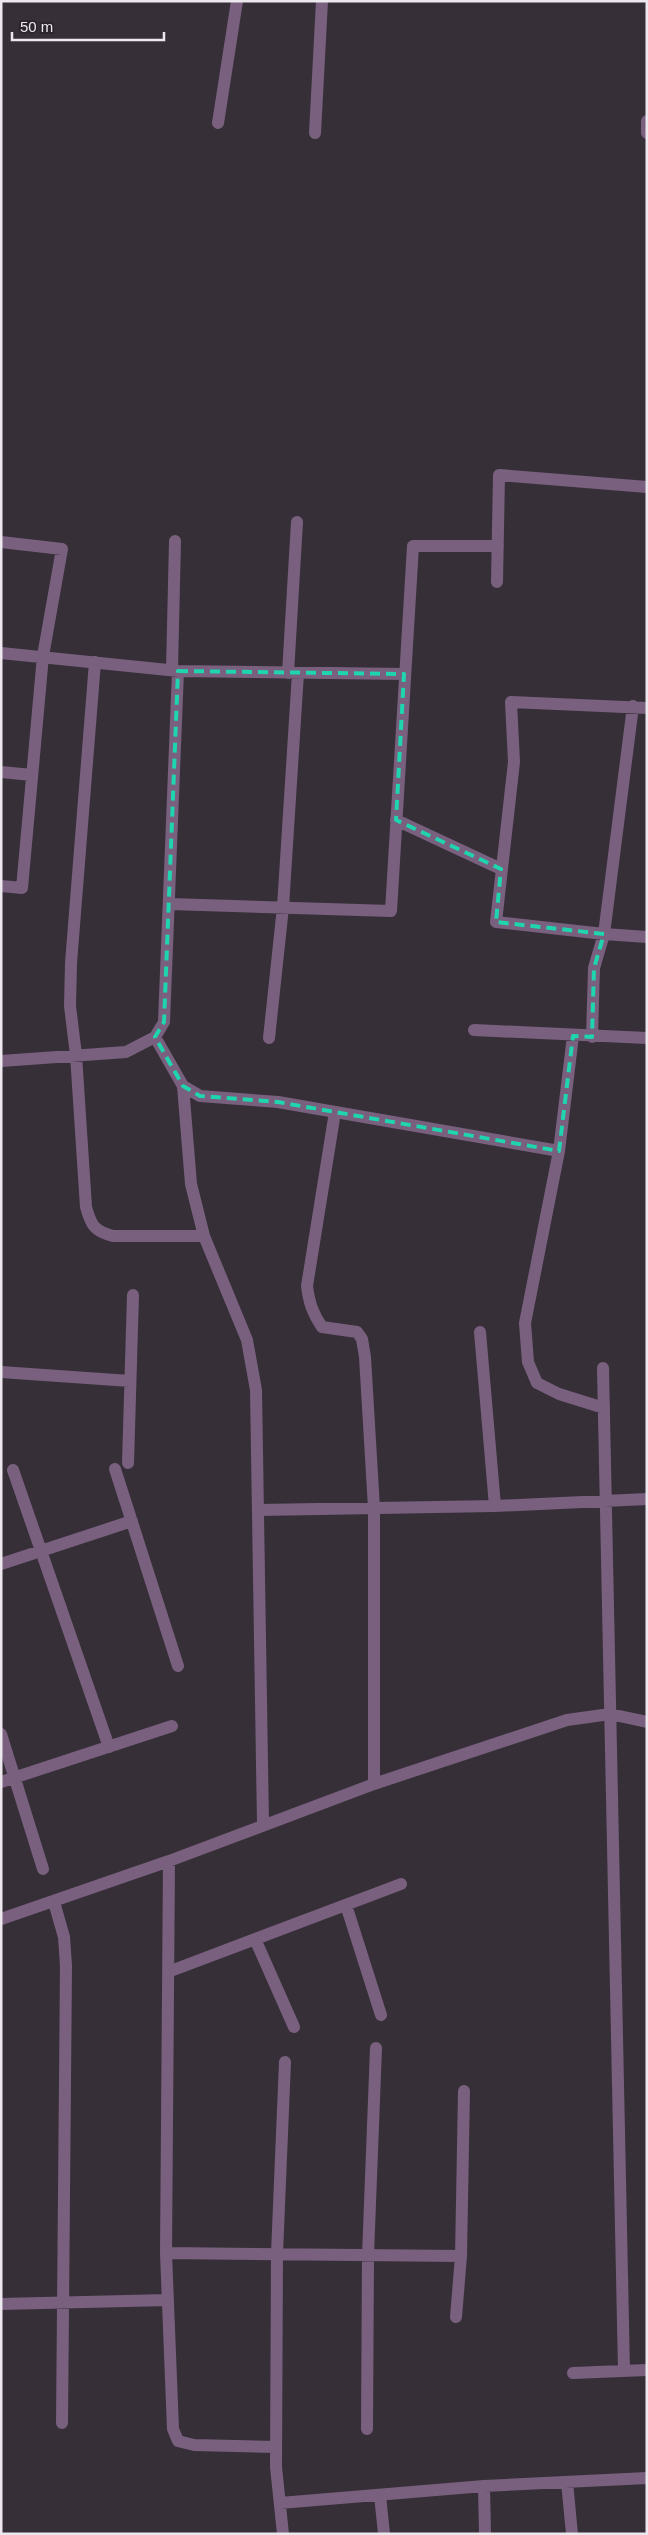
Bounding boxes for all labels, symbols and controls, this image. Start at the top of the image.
scale bar [12,10,165,42]
text: 50 m [20,18,53,35]

